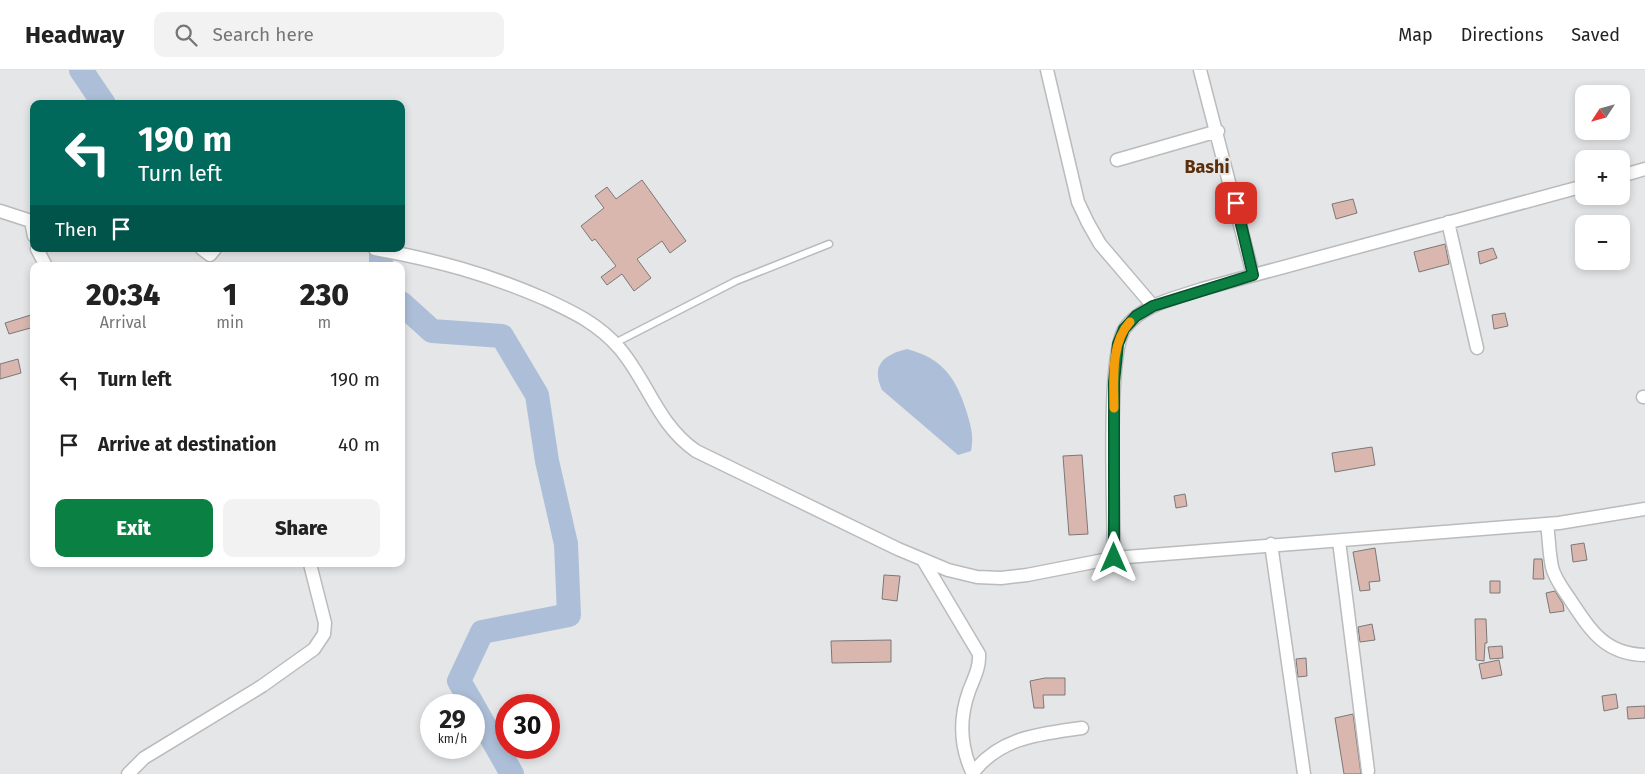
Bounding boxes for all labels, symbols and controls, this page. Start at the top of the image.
search box [154,12,504,57]
text: Headway [25,21,124,49]
icon: search [172,21,200,49]
text: Search here [212,23,314,46]
text: Map [1398,24,1433,46]
text: Directions [1461,24,1543,46]
text: Saved [1571,24,1620,46]
north arrow [1575,85,1630,140]
map controls [1575,85,1630,270]
text: 190 m [138,118,232,160]
icon: left [55,120,120,185]
button: + [1575,150,1630,205]
district label: Bashi [1185,156,1229,178]
text: Turn left [138,160,222,187]
pin [1215,182,1257,224]
icon: arrive [1222,189,1250,217]
icon: arrive [107,215,135,243]
button: − [1575,215,1630,270]
text: Then [55,218,97,241]
text: 20:34 [86,277,160,313]
text: 1 [223,277,237,313]
text: 230 [300,277,349,313]
text: Arrival [100,313,147,332]
text: min [216,313,244,332]
text: m [318,313,331,332]
icon: left [55,366,83,394]
text: Turn left [98,368,172,391]
text: 190 m [330,368,380,391]
icon: arrive [55,431,83,459]
text: Arrive at destination [98,433,277,456]
text: 40 m [338,433,380,456]
button: Exit [55,499,213,557]
button: Share [223,499,380,557]
position arrow [1087,531,1139,583]
speed limit sign: 30 [495,694,560,759]
text: 29 [439,705,466,735]
text: km/h [438,732,467,746]

